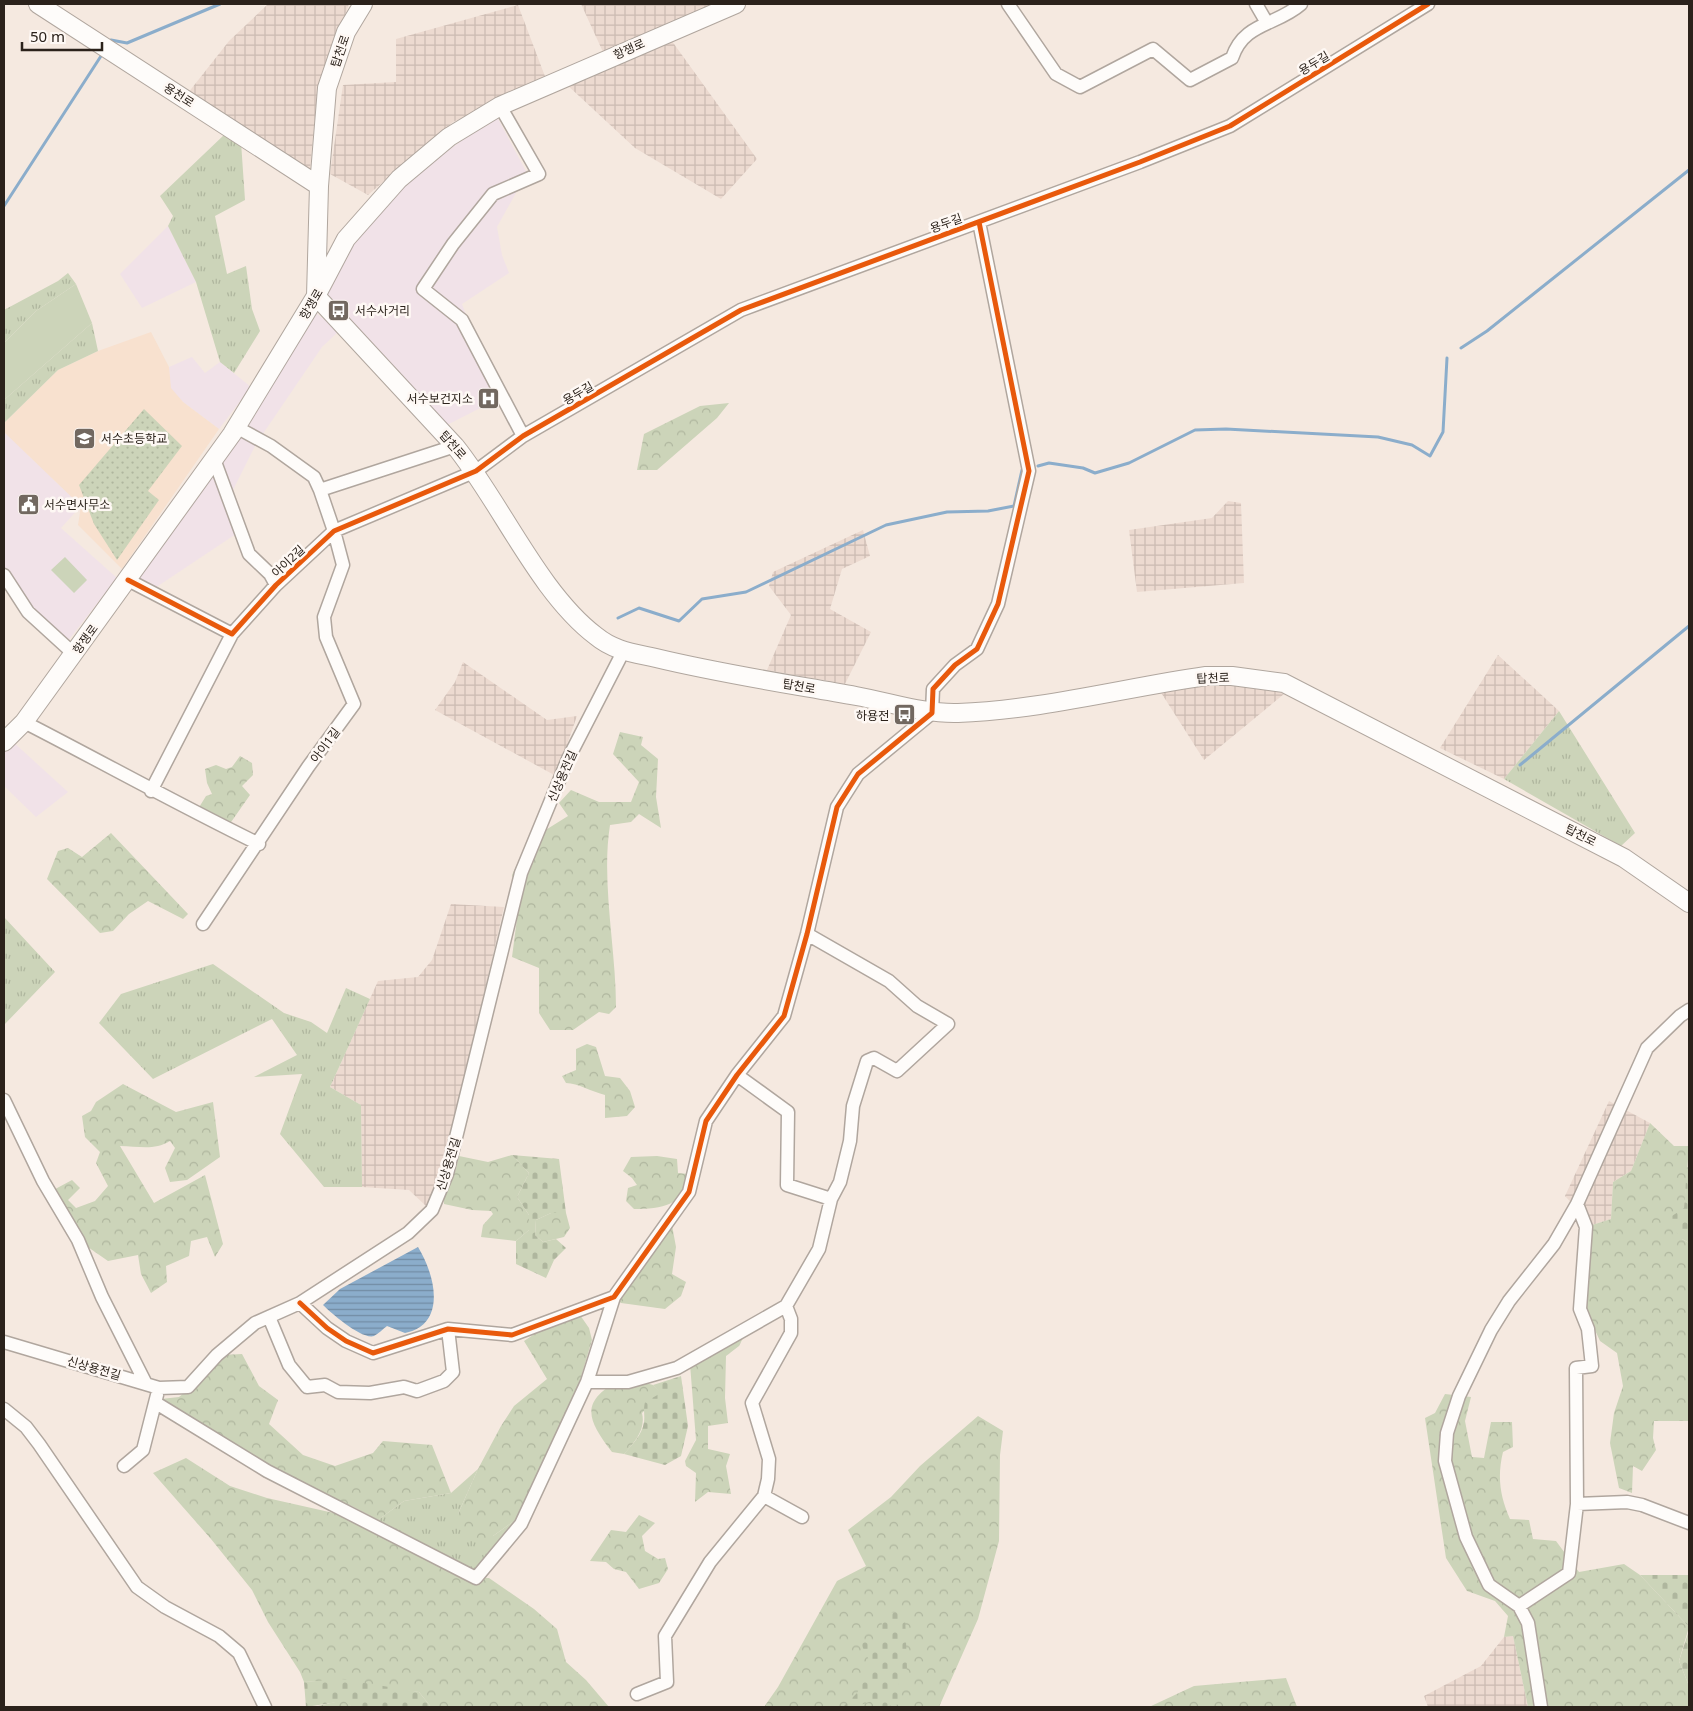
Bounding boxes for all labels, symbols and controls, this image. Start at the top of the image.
scale bar [22,20,102,52]
text: 50 m [30,26,65,46]
street label: 탑천로 [327,33,353,69]
street label: 항쟁로 [610,34,648,64]
street label: 용두길 [1295,47,1333,79]
street label: 용천로 [160,79,198,111]
street label: 용두길 [928,209,964,237]
street label: 항쟁로 [295,285,327,323]
bus stop icon: 서수사거리 [327,298,351,322]
place label: 서수사거리 [355,302,410,319]
street label: 용두길 [559,377,597,409]
hospital icon: 서수보건지소 [477,386,501,410]
place label: 서수보건지소 [407,390,473,407]
school or university icon: 서수초등학교 [73,426,97,450]
street label: 탑천로 [436,427,470,463]
place label: 서수초등학교 [101,430,167,447]
public building icon: 서수면사무소 [16,492,40,516]
place label: 서수면사무소 [44,496,110,513]
street label: 아이2길 [268,541,308,581]
street label: 항쟁로 [68,621,102,657]
street label: 탑천로 [1196,669,1230,687]
street label: 탑천로 [781,675,817,697]
bus stop icon: 하용전 [893,703,917,727]
place label: 하용전 [856,707,889,724]
street label: 아이1길 [306,724,344,766]
street label: 신상용전길 [543,747,581,805]
street label: 탑천로 [1562,820,1600,850]
street label: 신상용전길 [432,1135,464,1193]
street label: 신상용전길 [65,1352,123,1384]

